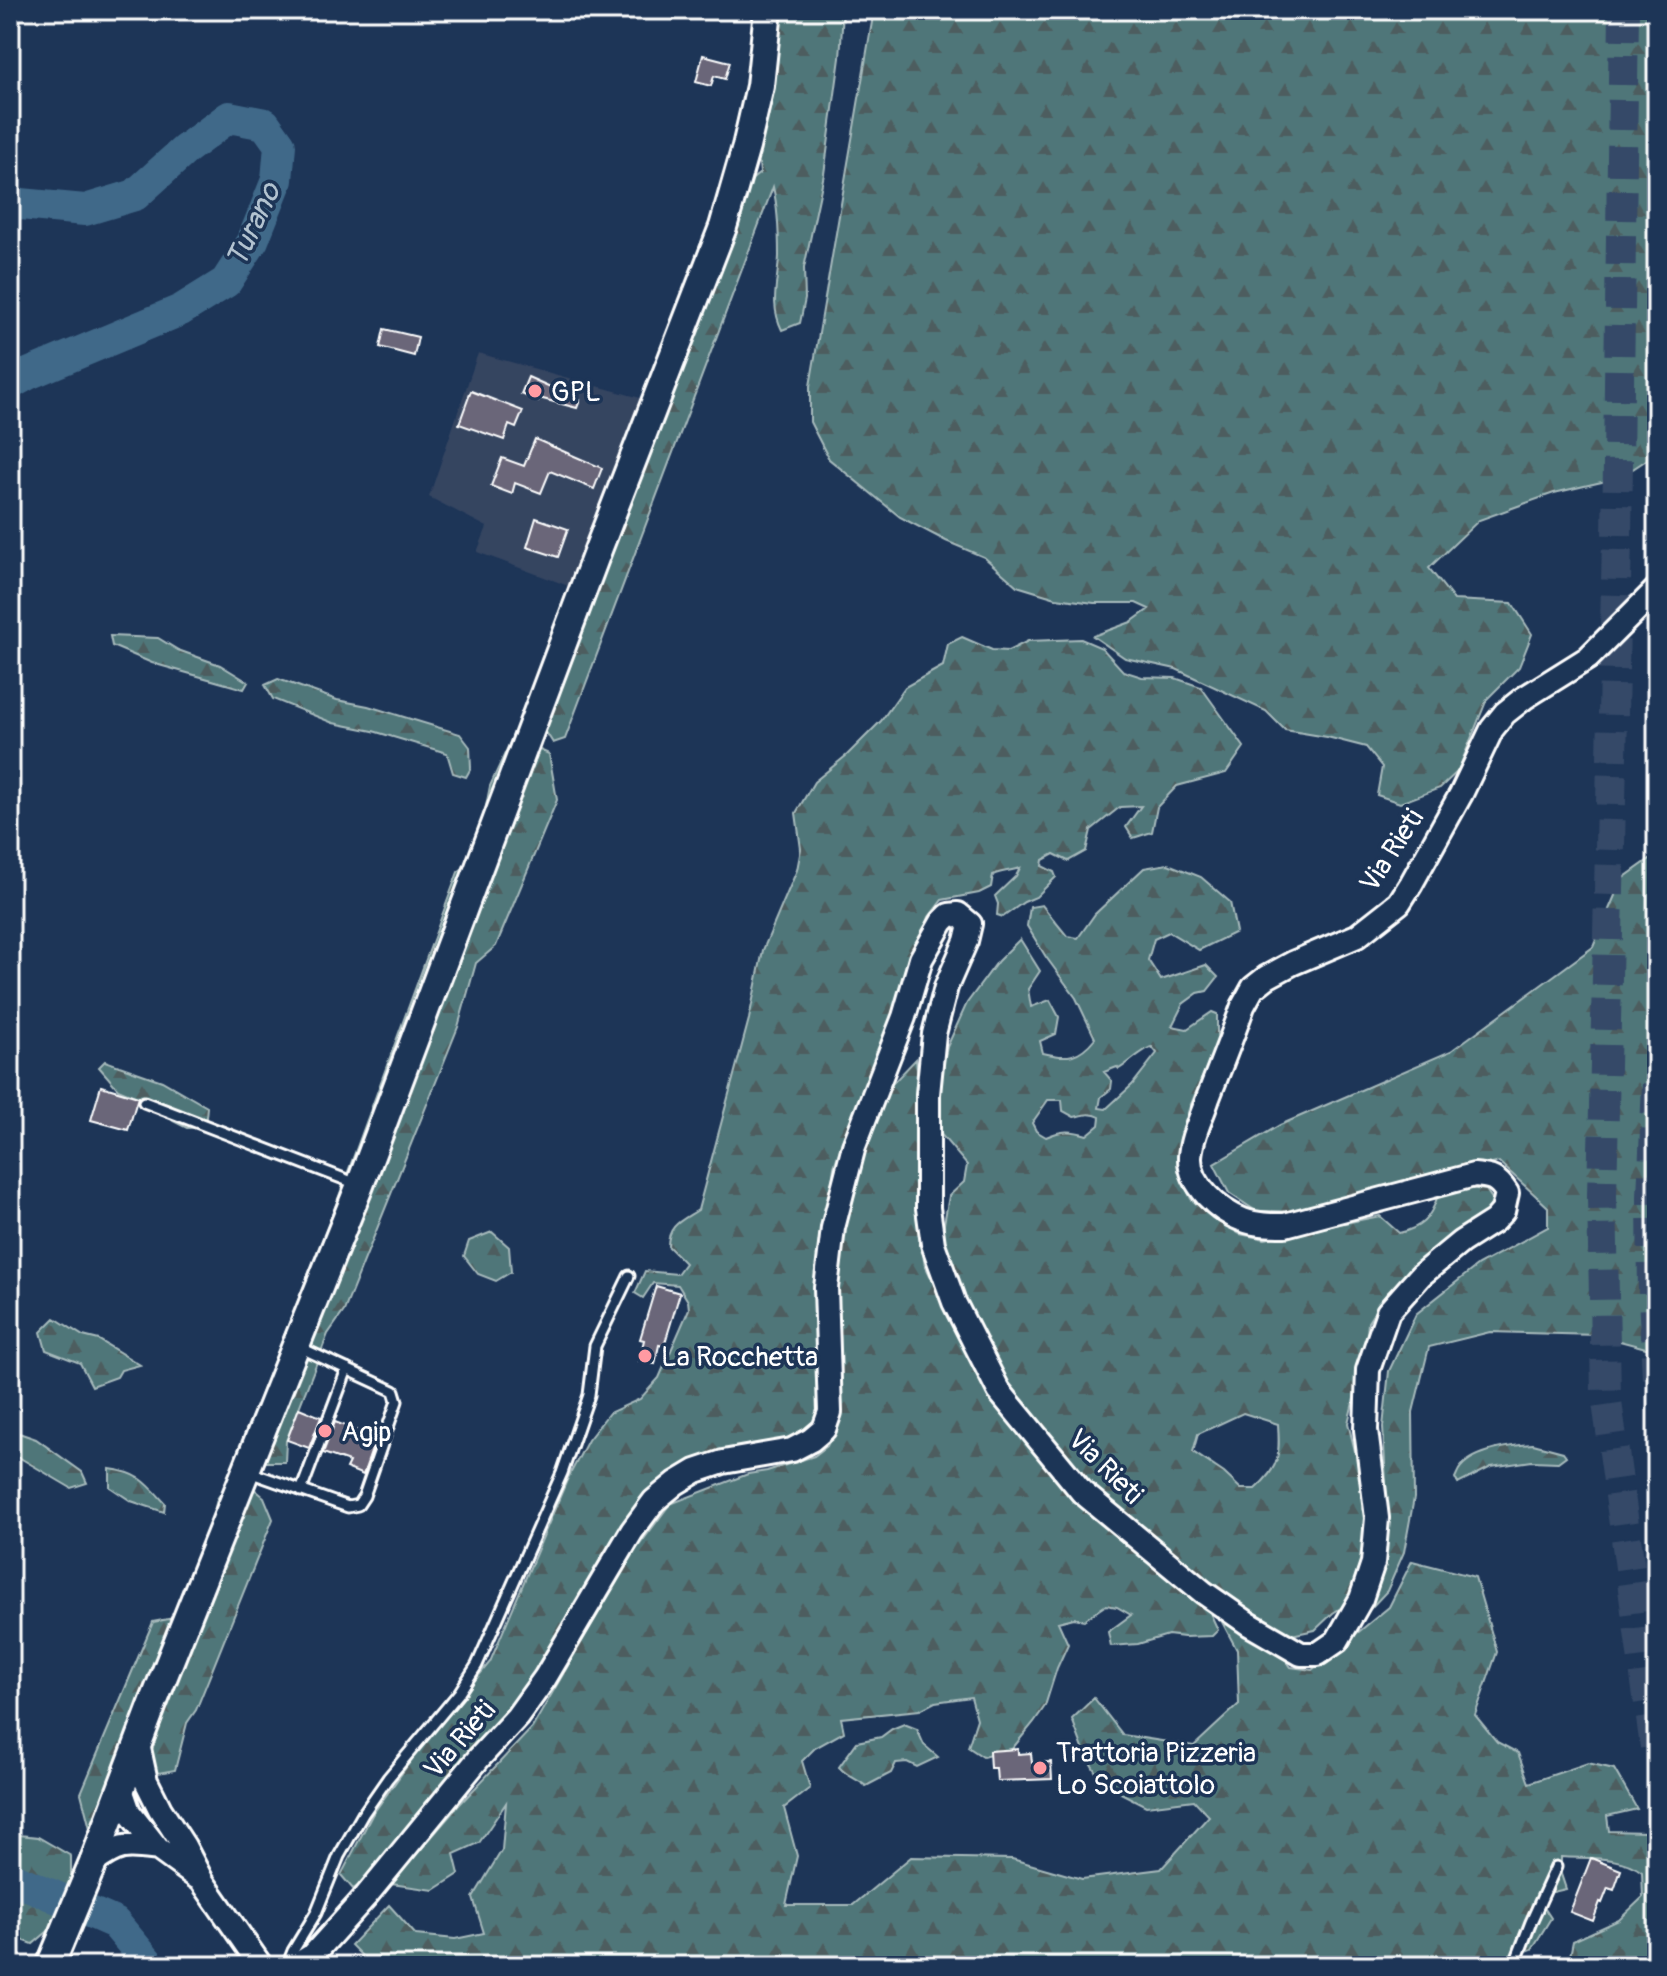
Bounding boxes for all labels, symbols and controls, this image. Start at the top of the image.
water label: Turano [218,176,290,273]
place label: GPL [551,375,601,410]
marker: GPL [526,382,544,400]
street label: Via Rieti [1352,803,1432,899]
place label: La Rocchetta [661,1340,818,1375]
marker: La Rocchetta [636,1347,654,1365]
place label: Agip [341,1415,391,1450]
marker: Agip [316,1422,334,1440]
street label: Via Rieti [1060,1422,1150,1512]
street label: Via Rieti [417,1694,504,1786]
place label: Trattoria Pizzeria Lo Scoiattolo [1056,1736,1256,1803]
marker: Trattoria Pizzeria Lo Scoiattolo [1031,1759,1049,1777]

